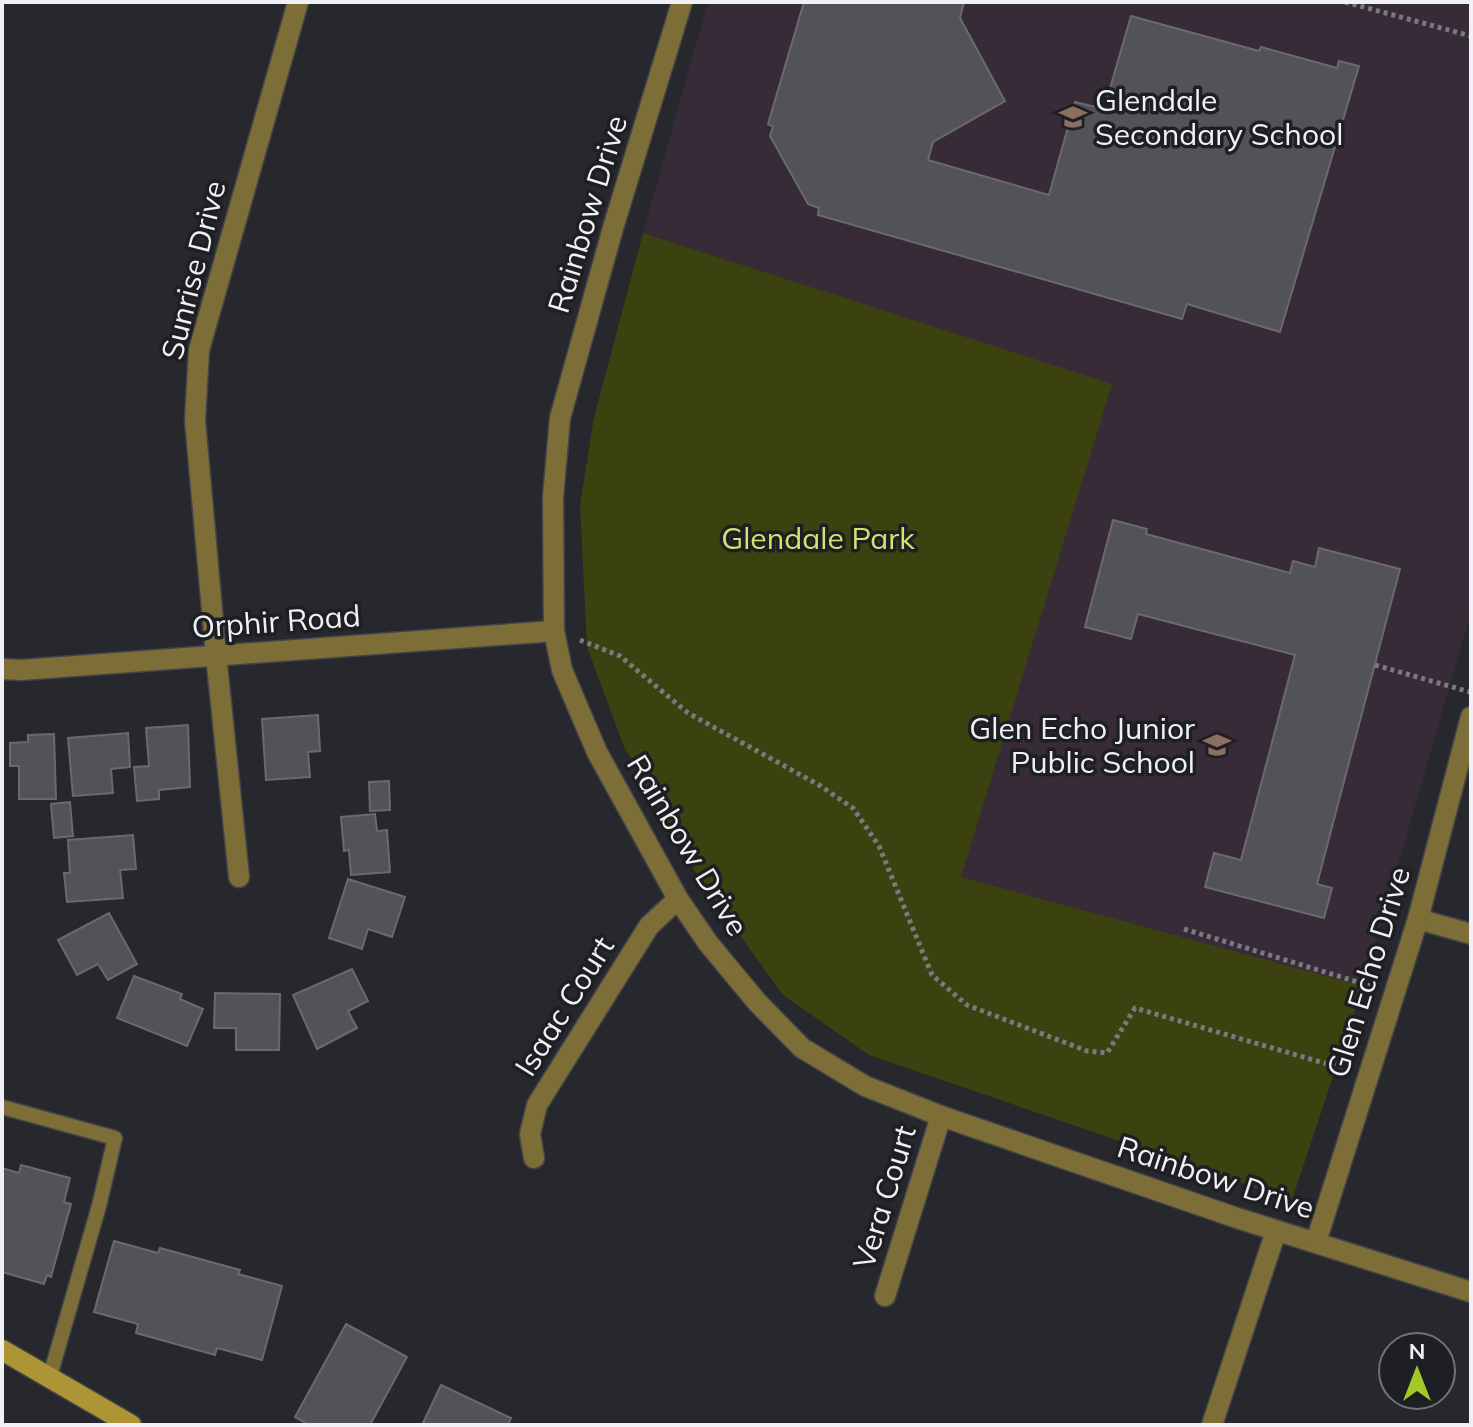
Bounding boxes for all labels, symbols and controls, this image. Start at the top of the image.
place label: Glendale Secondary School [1095,81,1343,153]
school or university icon: Glendale Secondary School [1058,102,1088,132]
street label: Rainbow Drive [539,111,635,317]
street label: Sunrise Drive [152,177,234,363]
park label: Glendale Park [721,519,915,557]
street label: Orphir Road [190,596,362,646]
place label: Glen Echo Junior Public School [969,709,1195,781]
school or university icon: Glen Echo Junior Public School [1202,730,1232,760]
street label: Rainbow Drive [619,747,757,943]
street label: Glen Echo Drive [1318,862,1418,1082]
street label: Isaac Court [506,929,622,1083]
street label: Vera Court [844,1121,924,1273]
street label: Rainbow Drive [1113,1127,1319,1227]
north arrow [1377,1331,1457,1411]
text: N [1409,1337,1425,1365]

